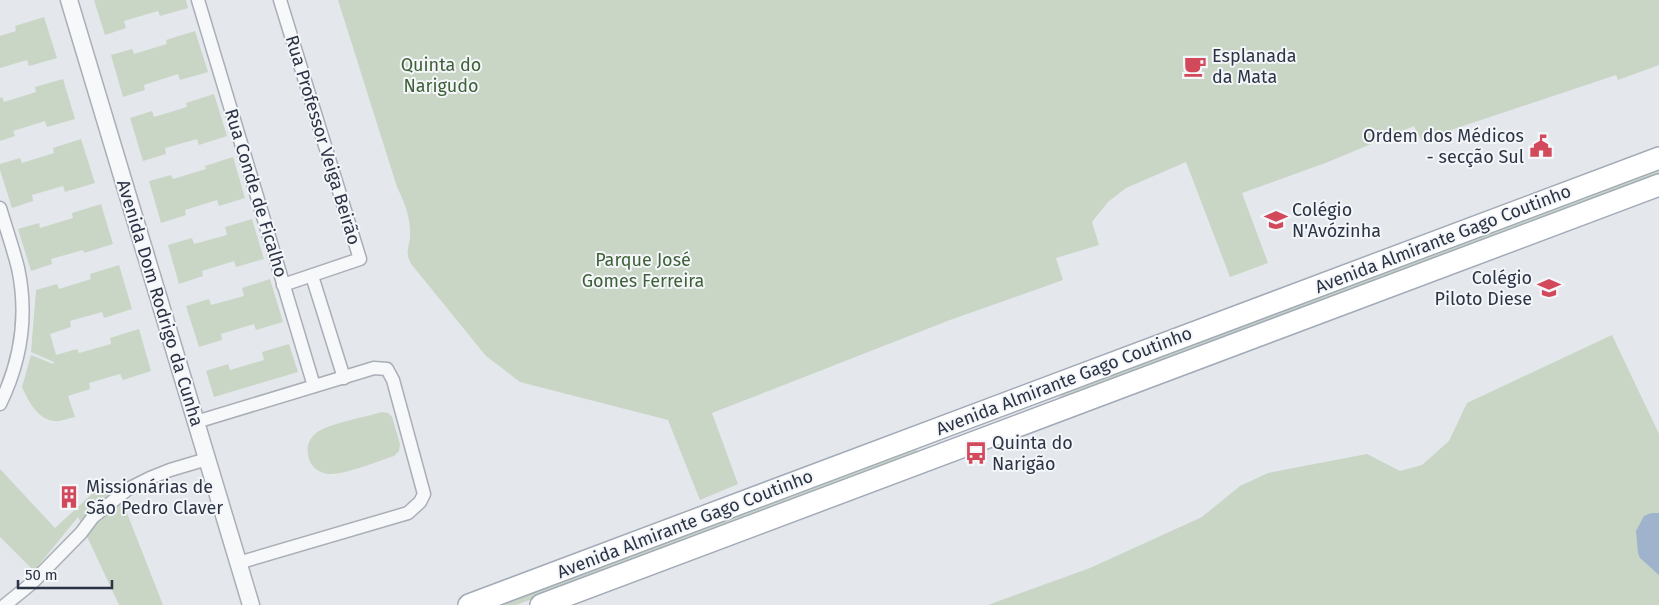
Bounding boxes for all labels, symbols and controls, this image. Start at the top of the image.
street label: Rua Professor Veiga Beirão [281,33,365,247]
place label: Esplanada da Mata [1212,45,1297,88]
cafe icon: Esplanada da Mata [1182,53,1208,79]
park label: Quinta do Narigudo [401,54,481,97]
street label: Rua Conde de Ficalho [220,106,292,280]
place label: Ordem dos Médicos - secção Sul [1363,125,1524,168]
public building icon: Ordem dos Médicos - secção Sul [1528,133,1554,159]
street label: Avenida Dom Rodrigo da Cunha [112,177,208,429]
street label: Avenida Almirante Gago Coutinho [1312,180,1574,298]
place label: Colégio N'Avózinha [1292,199,1381,242]
school or university icon: Colégio N'Avózinha [1263,207,1289,233]
park label: Parque José Gomes Ferreira [582,249,704,292]
place label: Colégio Piloto Diese [1435,267,1532,310]
school or university icon: Colégio Piloto Diese [1536,275,1562,301]
street label: Avenida Almirante Gago Coutinho [933,322,1195,440]
place label: Quinta do Narigão [992,432,1073,475]
bus stop icon: Quinta do Narigão [963,440,989,466]
street label: Avenida Almirante Gago Coutinho [554,465,816,583]
place label: Missionárias de São Pedro Claver [86,476,223,519]
building icon: Missionárias de São Pedro Claver [56,484,82,510]
scale bar [18,558,111,590]
text: 50 m [25,566,58,584]

